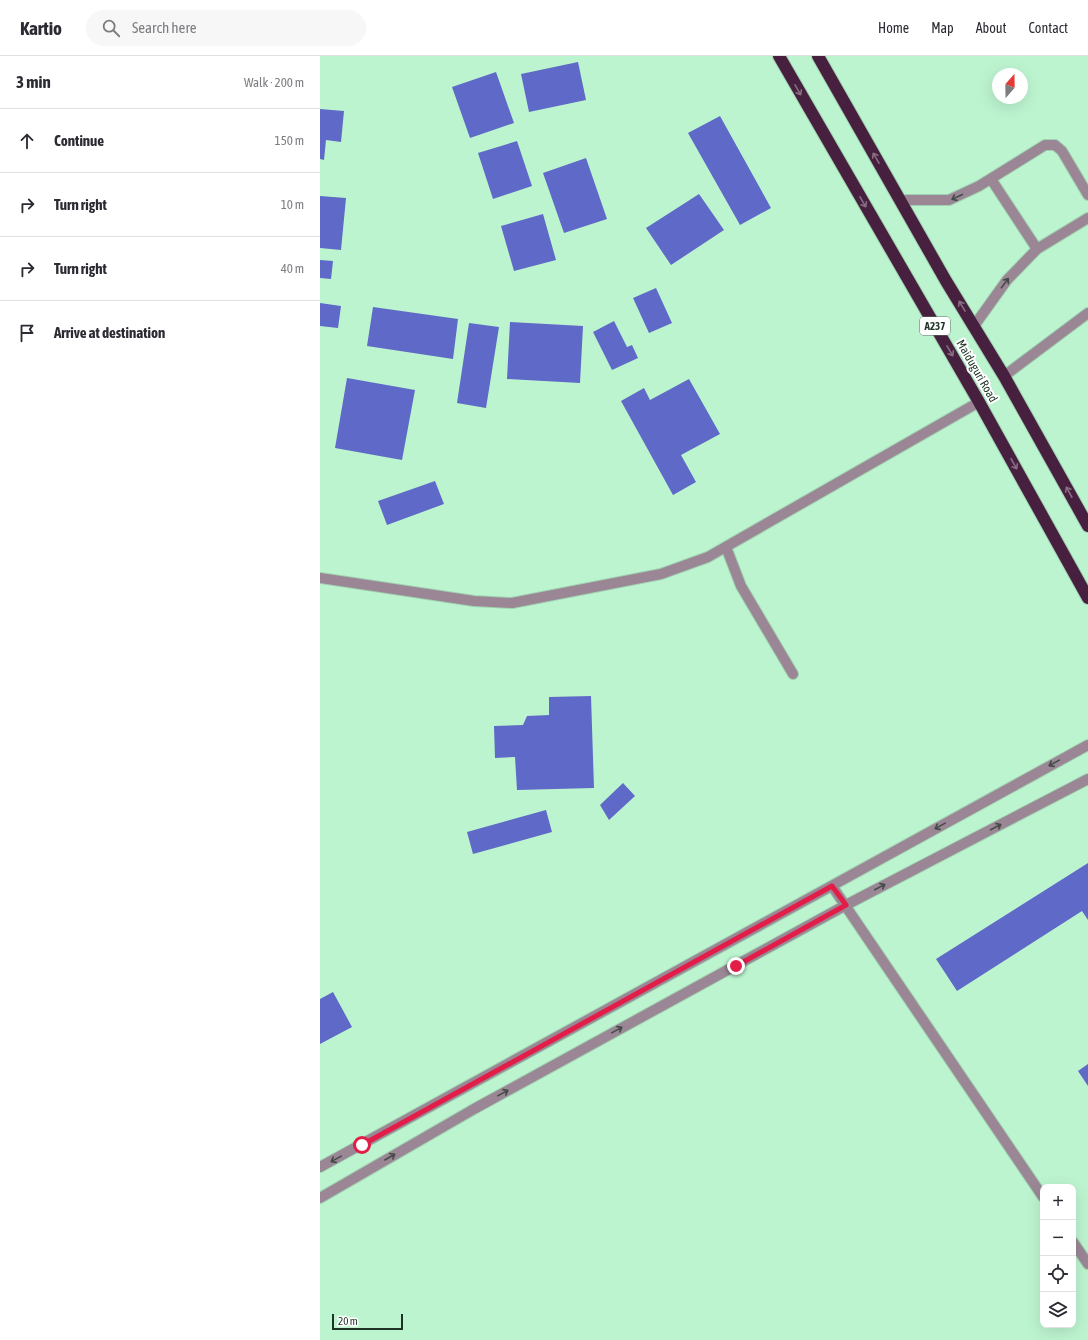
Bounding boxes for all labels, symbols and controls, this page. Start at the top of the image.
search box [86,10,366,46]
text: Kartio [20,17,62,39]
icon: search [100,17,122,39]
text: Search here [132,19,197,36]
text: Home [878,20,909,36]
text: Map [931,20,954,36]
text: About [976,20,1007,36]
text: Contact [1029,20,1068,36]
north arrow [992,68,1028,104]
text: 3 min [16,72,51,92]
text: Walk · 200 m [244,75,304,90]
one-way arrow [795,84,803,96]
icon: ahead [16,130,38,152]
text: Continue [54,132,104,149]
text: 150 m [275,133,304,148]
one-way arrow [871,152,879,164]
icon: right [16,194,38,216]
one-way arrow [951,194,963,201]
text: Turn right [54,196,107,213]
one-way arrow [860,196,868,208]
text: 10 m [281,197,304,212]
icon: right [16,258,38,280]
text: Turn right [54,260,107,277]
text: 40 m [281,261,304,276]
one-way arrow [1001,278,1009,289]
one-way arrow [958,301,966,312]
road number: A237 [920,317,950,335]
icon: arrive [16,322,38,344]
text: Arrive at destination [54,324,165,341]
street label: Maiduguri Road [954,337,1000,405]
one-way arrow [946,345,954,357]
one-way arrow [1010,458,1018,470]
one-way arrow [1065,486,1072,498]
one-way arrow [1048,760,1060,768]
one-way arrow [934,823,946,831]
one-way arrow [989,823,1001,830]
one-way arrow [874,883,886,890]
route end [727,957,745,975]
one-way arrow [611,1026,623,1034]
one-way arrow [497,1089,509,1096]
route start [353,1136,371,1154]
one-way arrow [384,1153,396,1161]
one-way arrow [330,1156,342,1163]
map controls [1040,1184,1076,1328]
button: + [1040,1184,1076,1220]
button: − [1040,1220,1076,1256]
button: locate [1040,1256,1076,1292]
button: layers [1040,1292,1076,1328]
scale bar [332,1312,403,1331]
text: 20 m [338,1315,358,1327]

